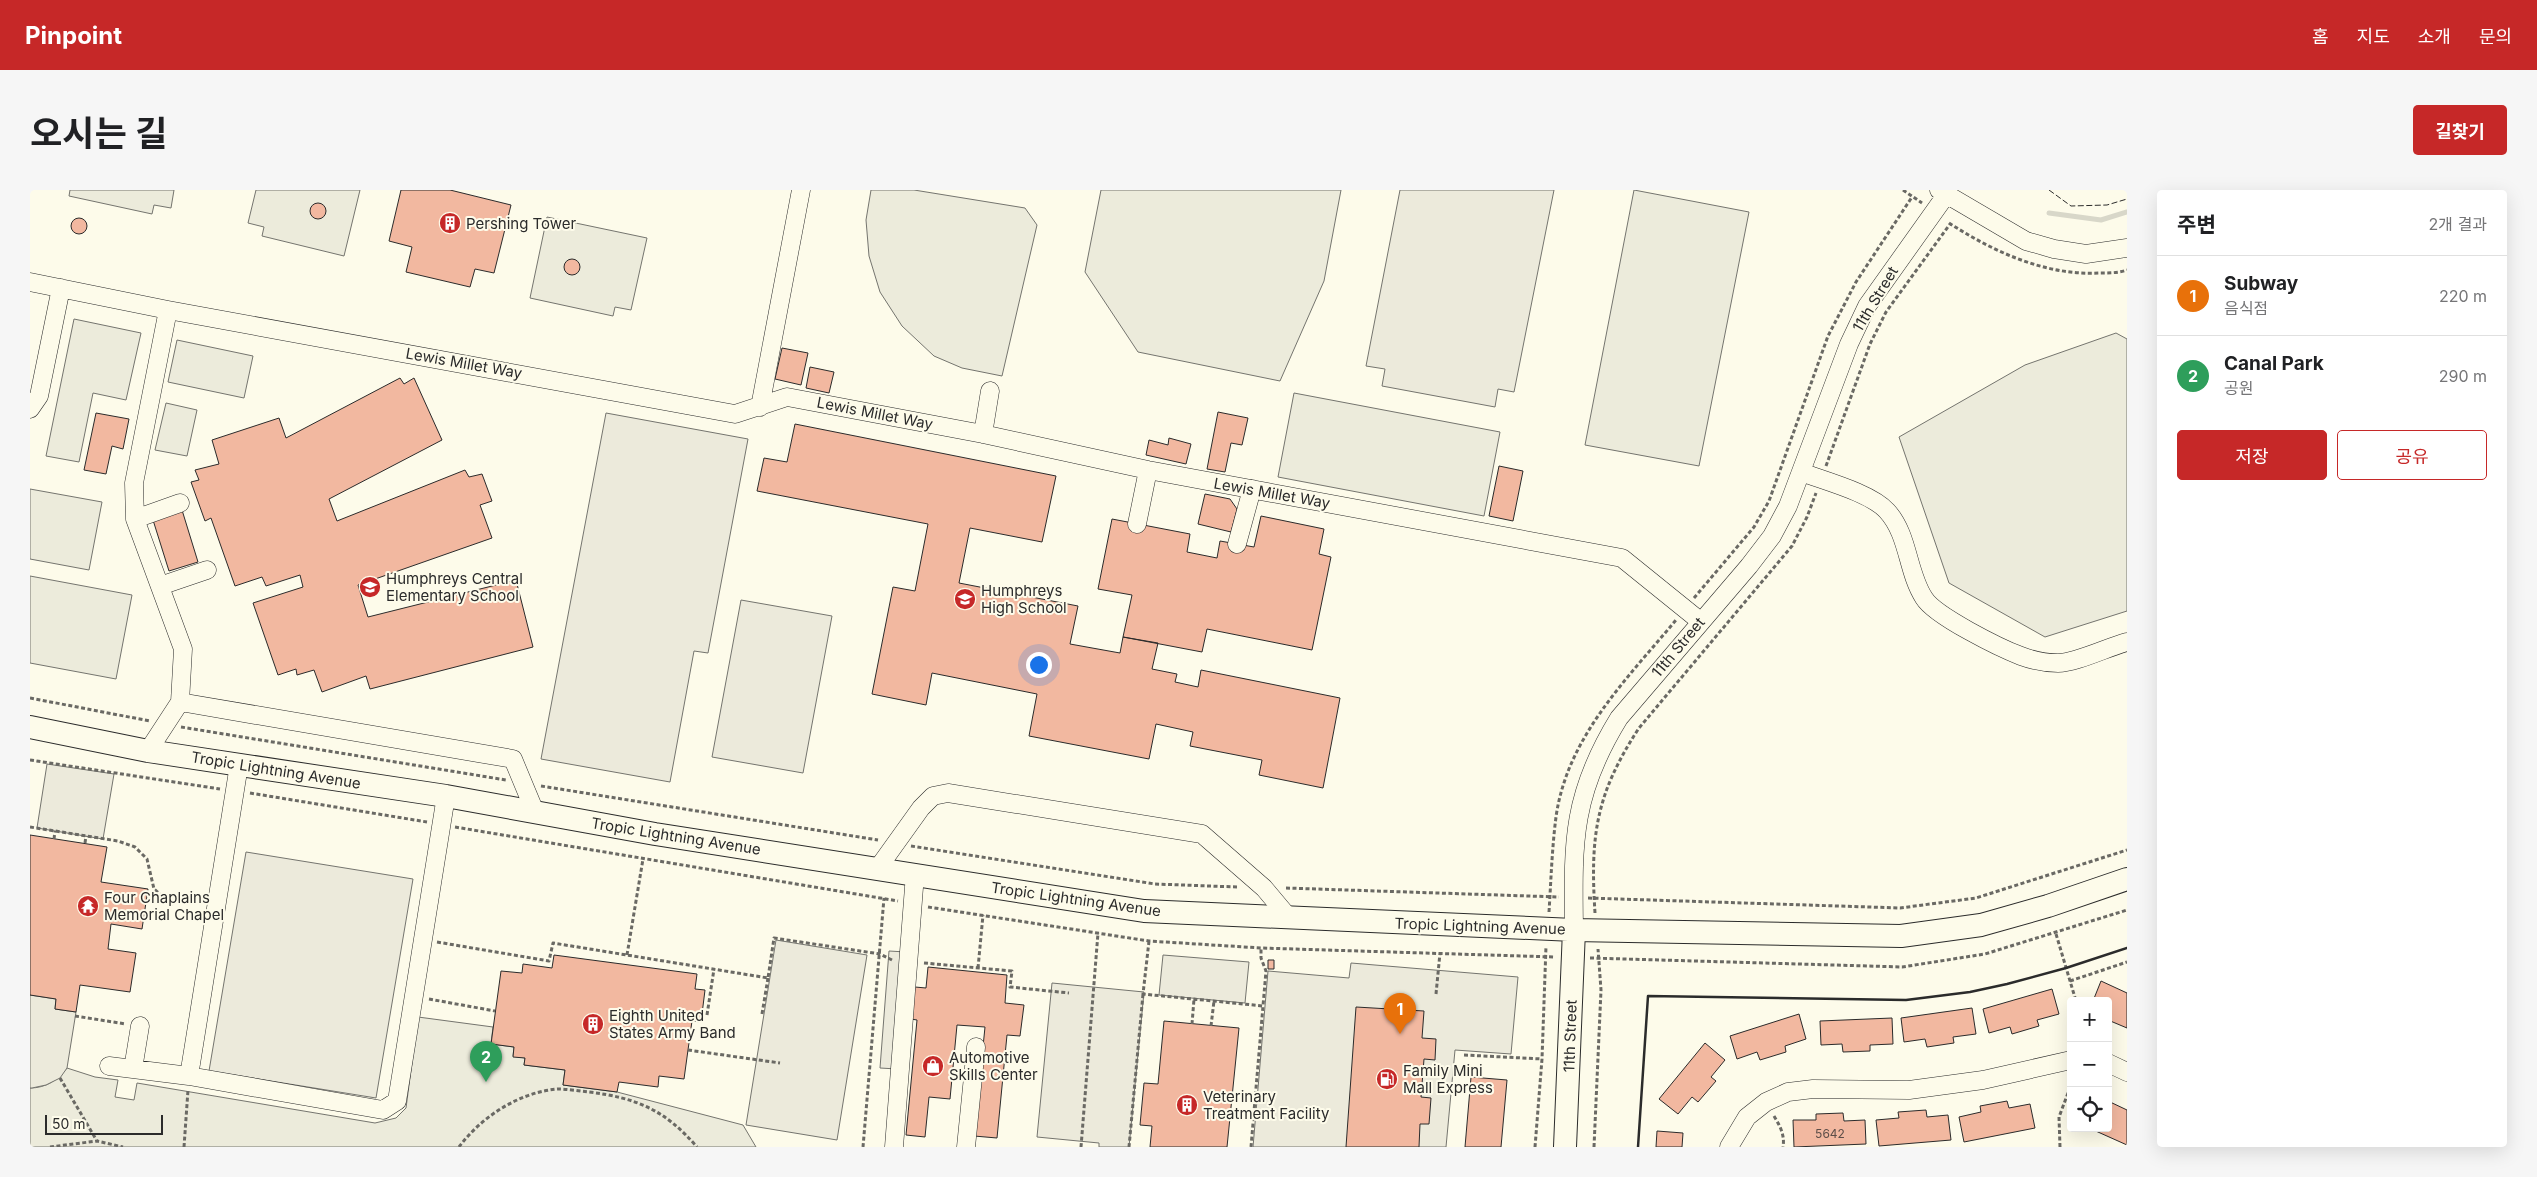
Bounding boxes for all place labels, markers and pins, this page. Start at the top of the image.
building icon: Pershing Tower [438,211,462,235]
place label: Pershing Tower [466,214,577,233]
place label: Humphreys Central Elementary School [386,569,523,605]
school or university icon: Humphreys Central Elementary School [358,575,382,599]
place label: Humphreys High School [981,581,1067,617]
school or university icon: Humphreys High School [953,587,977,611]
place label: Four Chaplains Memorial Chapel [104,888,224,924]
temple icon: Four Chaplains Memorial Chapel [76,894,100,918]
pin: 1 [1384,993,1416,1034]
place label: Eighth United States Army Band [609,1006,736,1042]
building icon: Eighth United States Army Band [581,1012,605,1036]
pin: 2 [470,1041,502,1082]
place label: Automotive Skills Center [949,1048,1038,1084]
shop icon: Automotive Skills Center [921,1054,945,1078]
place label: Family Mini Mall Express [1403,1061,1493,1097]
fuel station icon: Family Mini Mall Express [1375,1067,1399,1091]
place label: Veterinary Treatment Facility [1203,1087,1330,1123]
building icon: Veterinary Treatment Facility [1175,1093,1199,1117]

